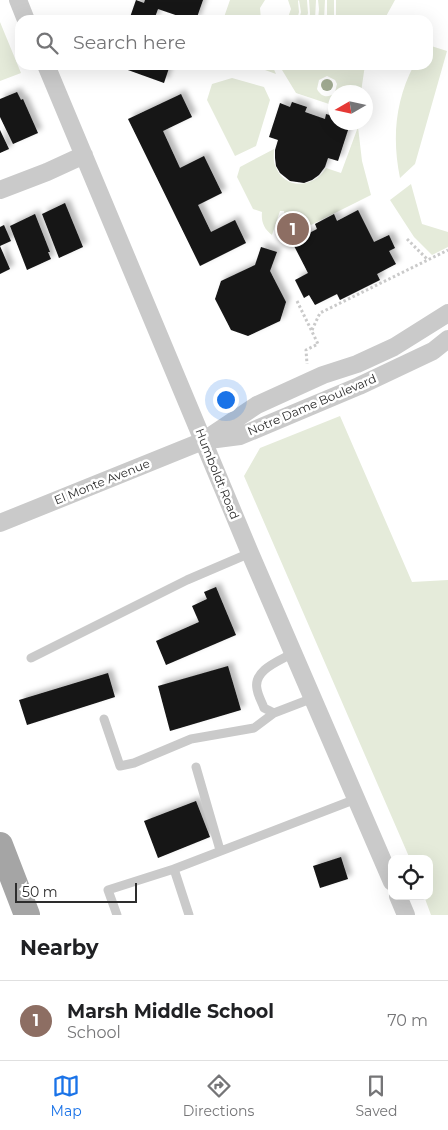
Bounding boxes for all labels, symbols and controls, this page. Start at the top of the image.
search box [15,15,433,70]
icon: search [33,29,61,57]
text: Search here [73,31,186,54]
north arrow [328,85,373,130]
pin: 1 [277,210,309,248]
street label: Notre Dame Boulevard [245,371,378,438]
your location [213,387,239,413]
street label: Humboldt Road [192,426,243,522]
street label: El Monte Avenue [52,456,152,508]
map controls [388,855,433,900]
button: locate [388,855,433,900]
scale bar [15,880,138,903]
text: 50 m [22,883,58,901]
text: Nearby [20,935,99,960]
text: Marsh Middle School [67,1000,274,1023]
text: 1 [33,1011,39,1030]
text: 70 m [387,1011,428,1030]
text: School [67,1023,121,1042]
tab: Map [51,1072,82,1120]
tab: Directions [183,1072,254,1120]
tab: Saved [355,1072,397,1120]

